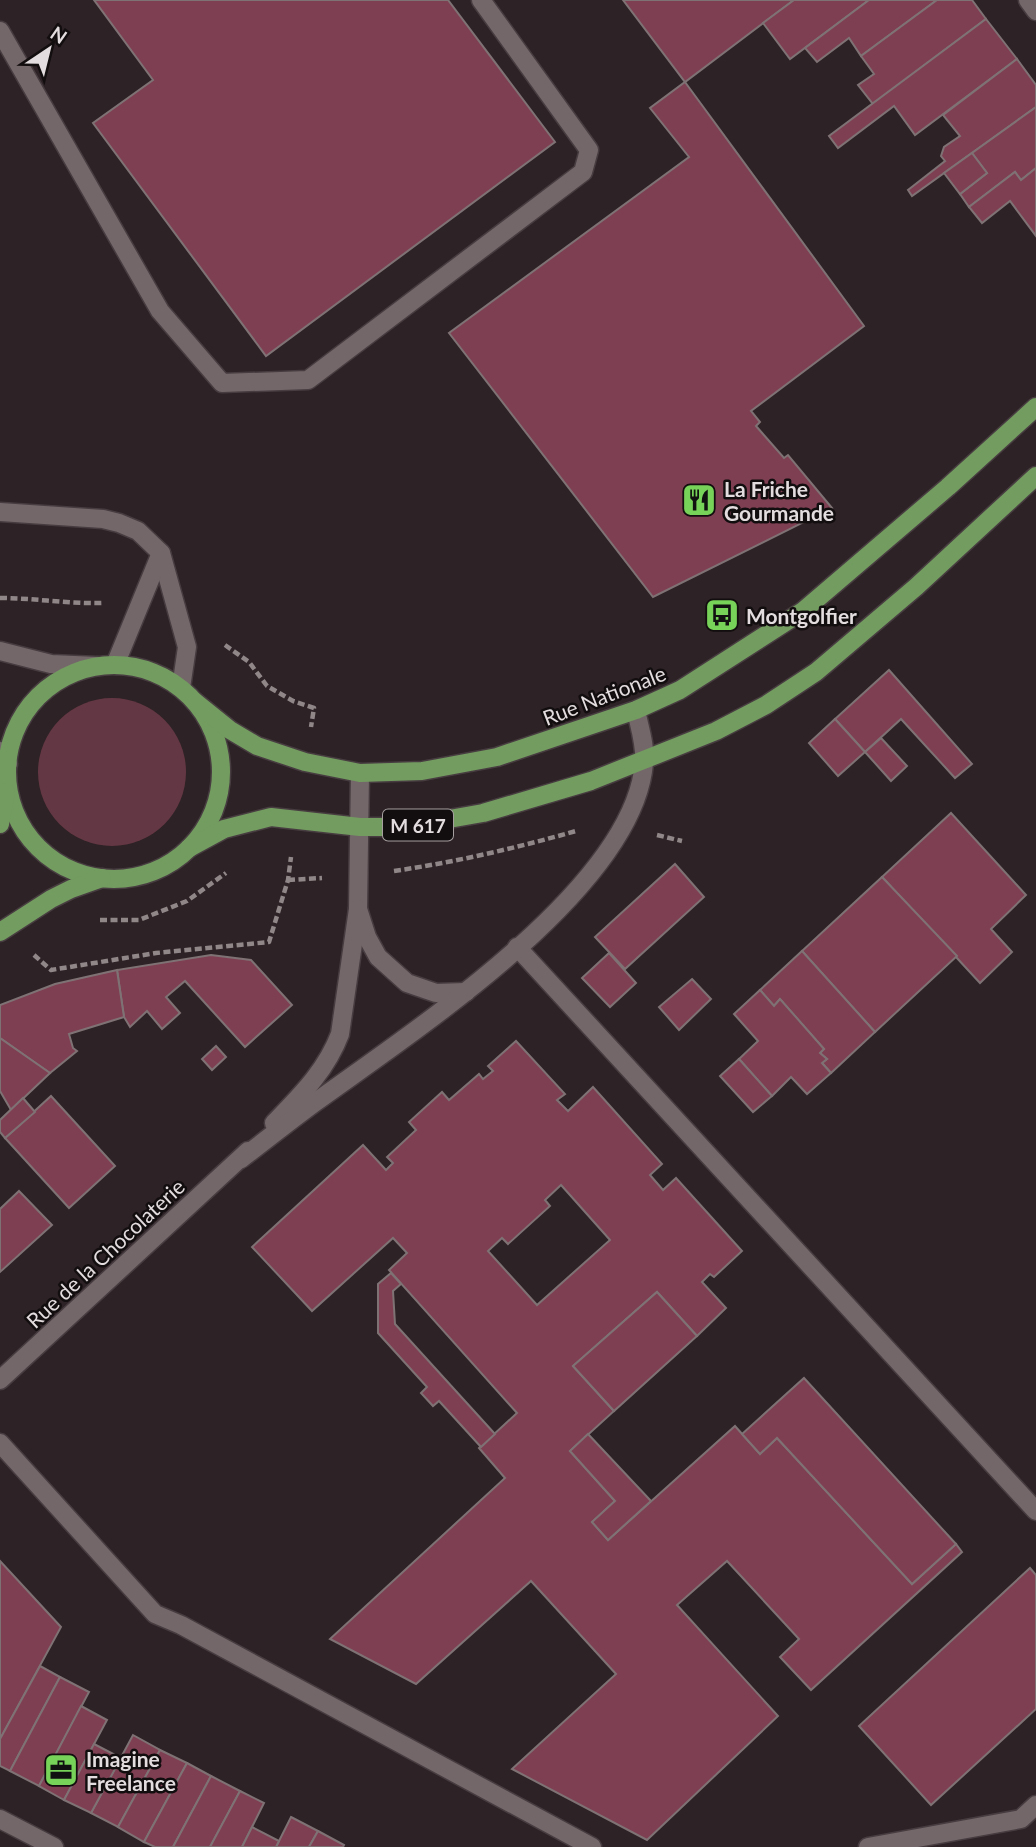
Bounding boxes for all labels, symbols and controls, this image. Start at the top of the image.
north arrow [14,14,84,84]
text: N [46,21,72,48]
place label: La Friche Gourmande [724,476,834,525]
restaurant icon: La Friche Gourmande [680,481,718,519]
bus stop icon: Montgolfier [703,596,741,634]
place label: Montgolfier [746,603,857,628]
street label: Rue Nationale [539,660,669,730]
road number: M 617 [383,810,453,840]
street label: Rue de la Chocolaterie [21,1173,189,1333]
place label: Imagine Freelance [86,1746,176,1795]
office icon: Imagine Freelance [42,1751,80,1789]

